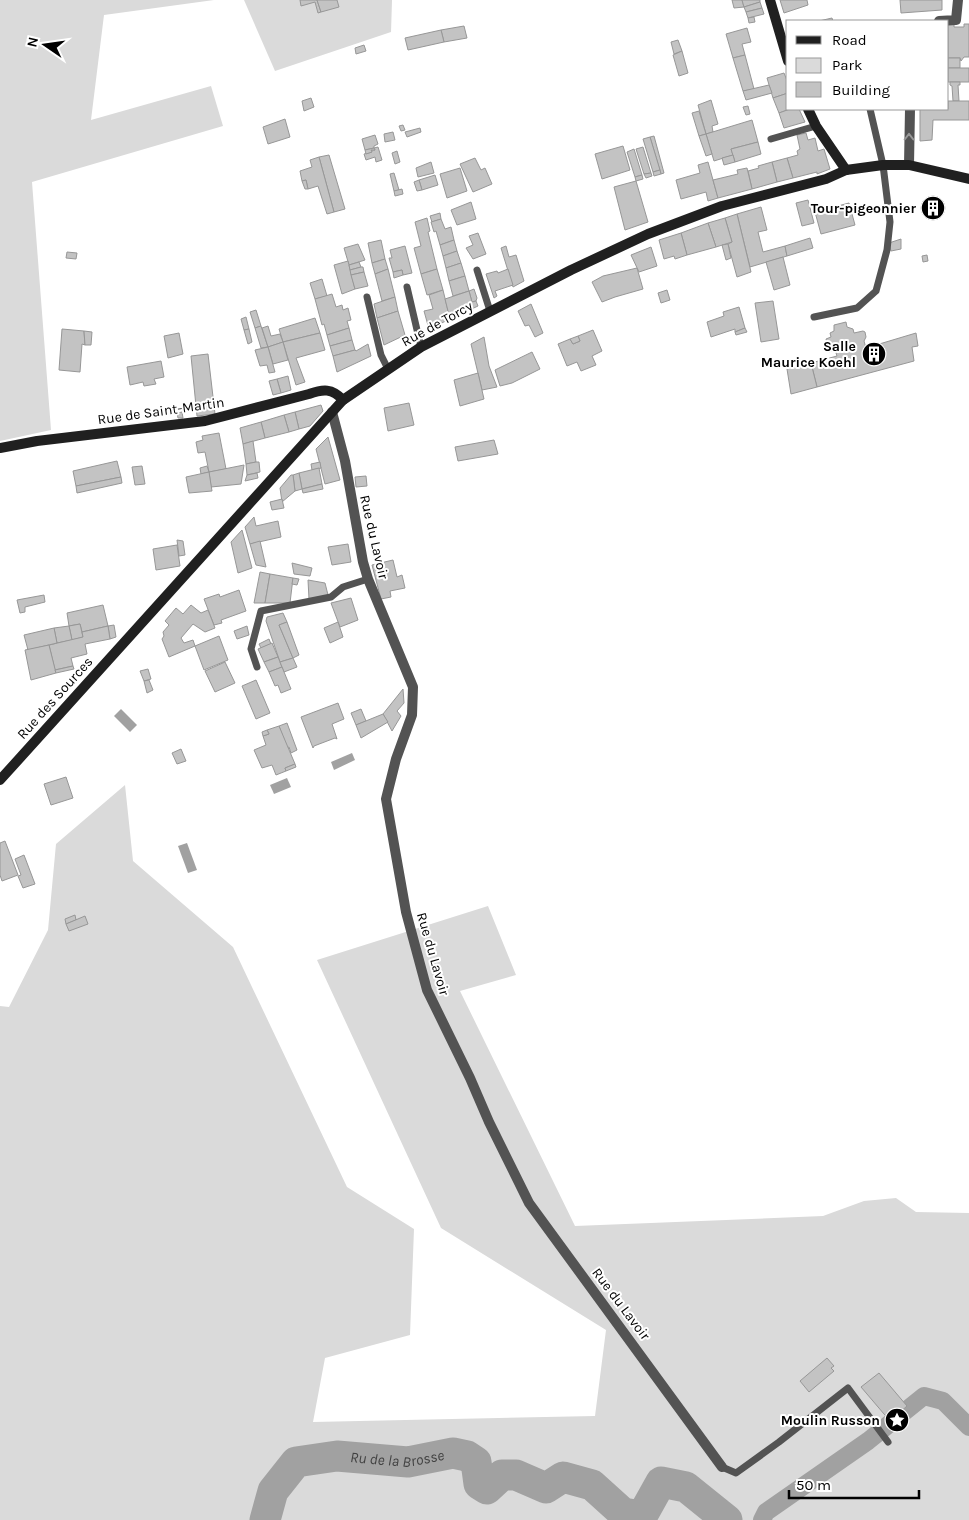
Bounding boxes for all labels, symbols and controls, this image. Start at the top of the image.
north arrow [20,20,70,70]
legend [786,20,949,110]
text: Road [832,31,867,49]
text: N [23,35,42,49]
text: Park [832,56,862,74]
text: Building [832,81,890,99]
one-way arrow [904,132,914,140]
building icon: Tour-pigeonnier [920,195,946,221]
place label: Tour-pigeonnier [811,200,917,217]
street label: Rue de Torcy [398,297,476,351]
place label: Salle Maurice Koehl [761,338,856,371]
building icon: Salle Maurice Koehl [861,341,887,367]
street label: Rue de Saint-Martin [97,394,225,428]
street label: Rue du Lavoir [356,493,392,582]
street label: Rue des Sources [14,653,96,743]
street label: Rue du Lavoir [413,910,453,998]
street label: Rue du Lavoir [588,1265,654,1344]
place icon: Moulin Russon [884,1407,910,1433]
place label: Moulin Russon [781,1412,880,1429]
water label: Ru de la Brosse [349,1446,446,1471]
scale bar [789,1468,919,1500]
text: 50 m [796,1476,831,1494]

